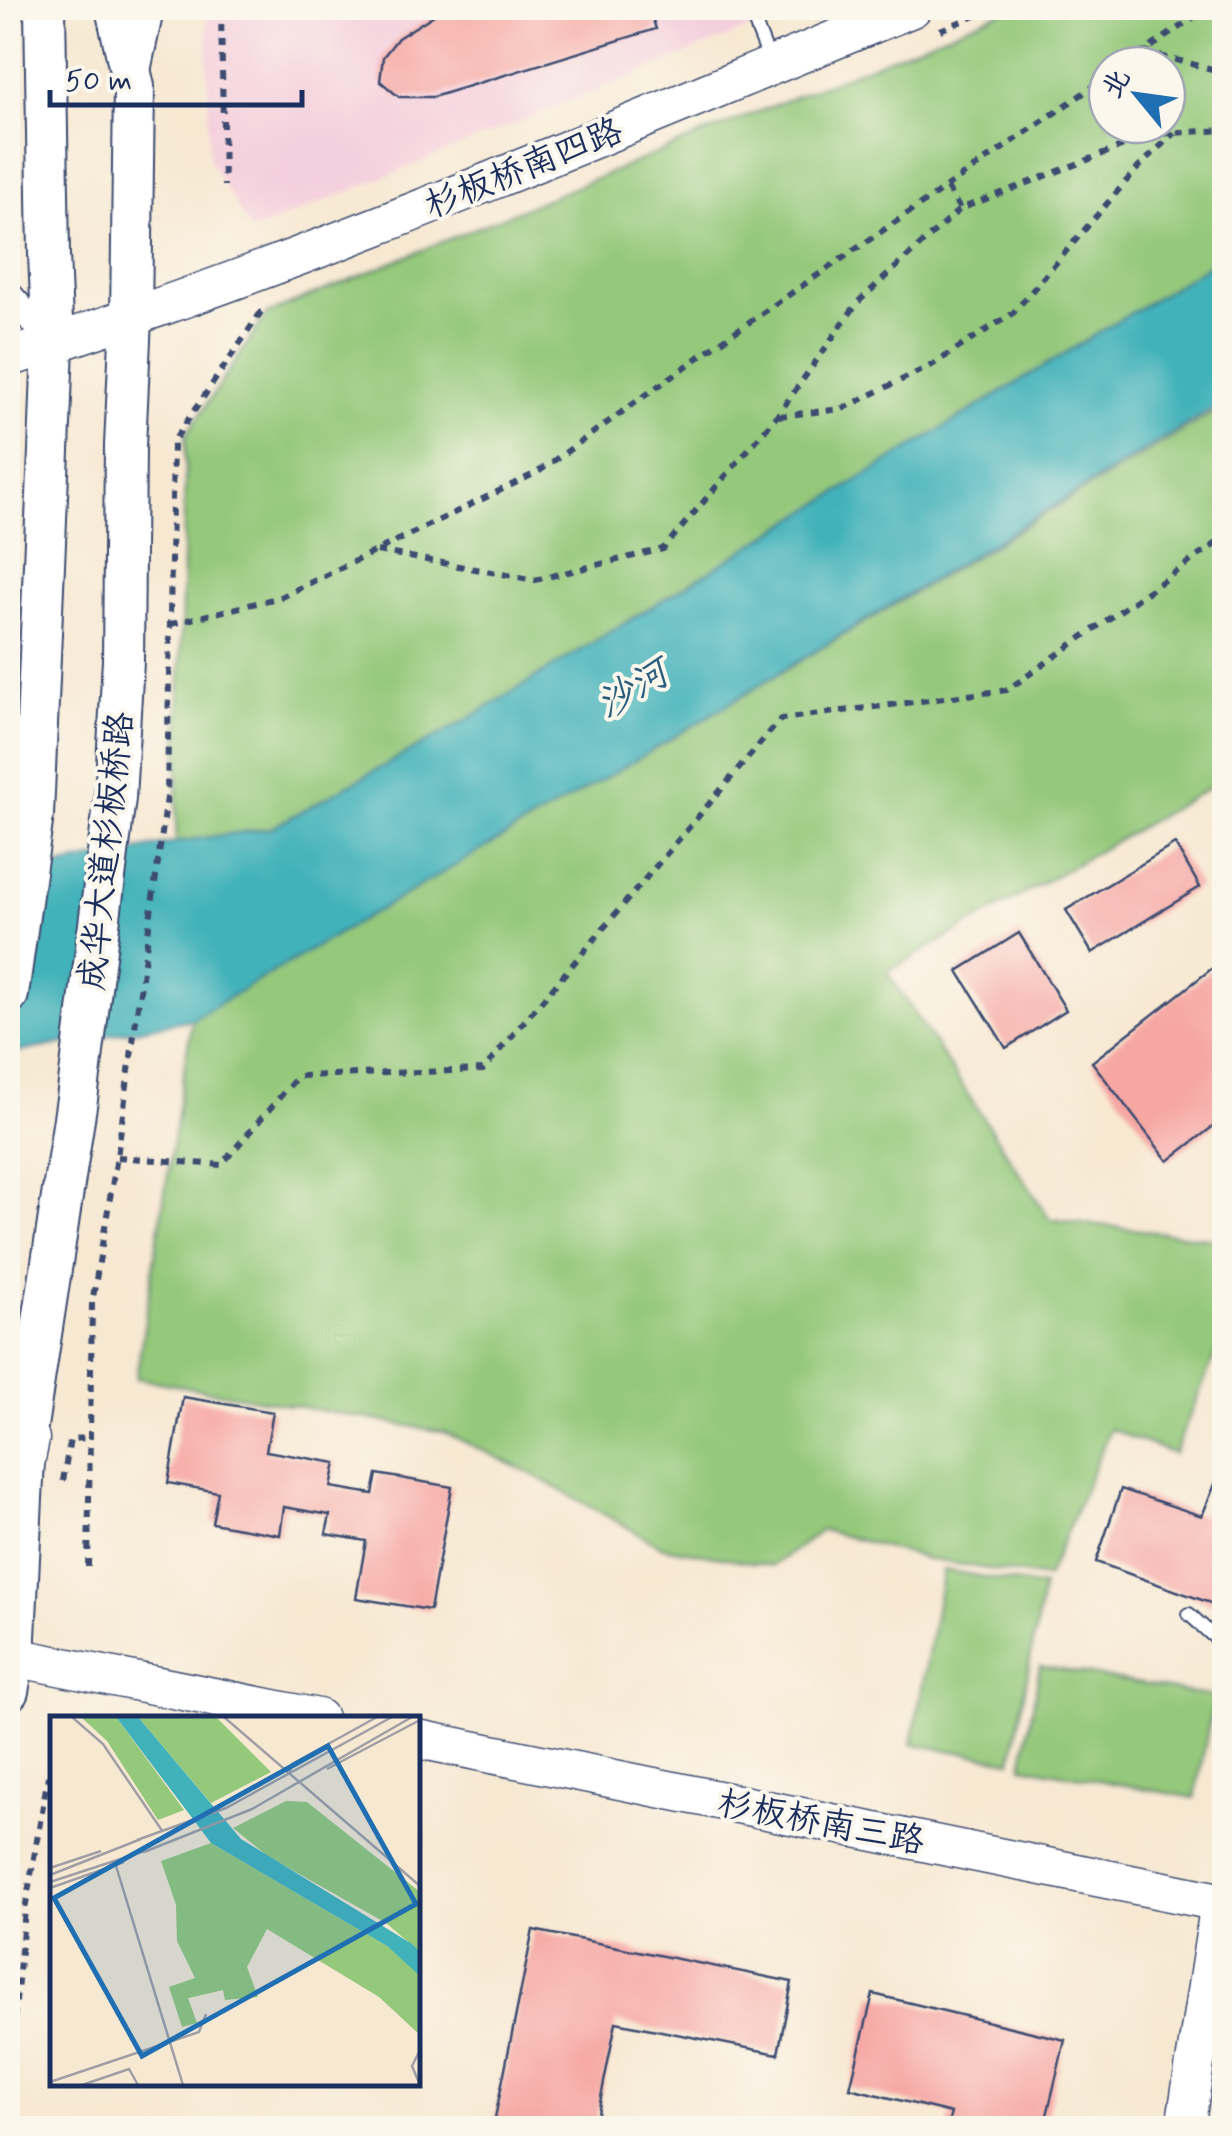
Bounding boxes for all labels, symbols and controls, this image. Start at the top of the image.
scale bar [50,45,302,107]
north arrow [1087,45,1187,145]
text: 50 m [65,62,132,101]
text: 北 [1094,63,1140,105]
street label: 杉板桥南四路 [418,108,630,230]
water label: 沙河 [588,646,684,731]
street label: 成华大道杉板桥路 [69,710,144,993]
inset map [50,1716,420,2086]
street label: 杉板桥南三路 [713,1780,928,1866]

